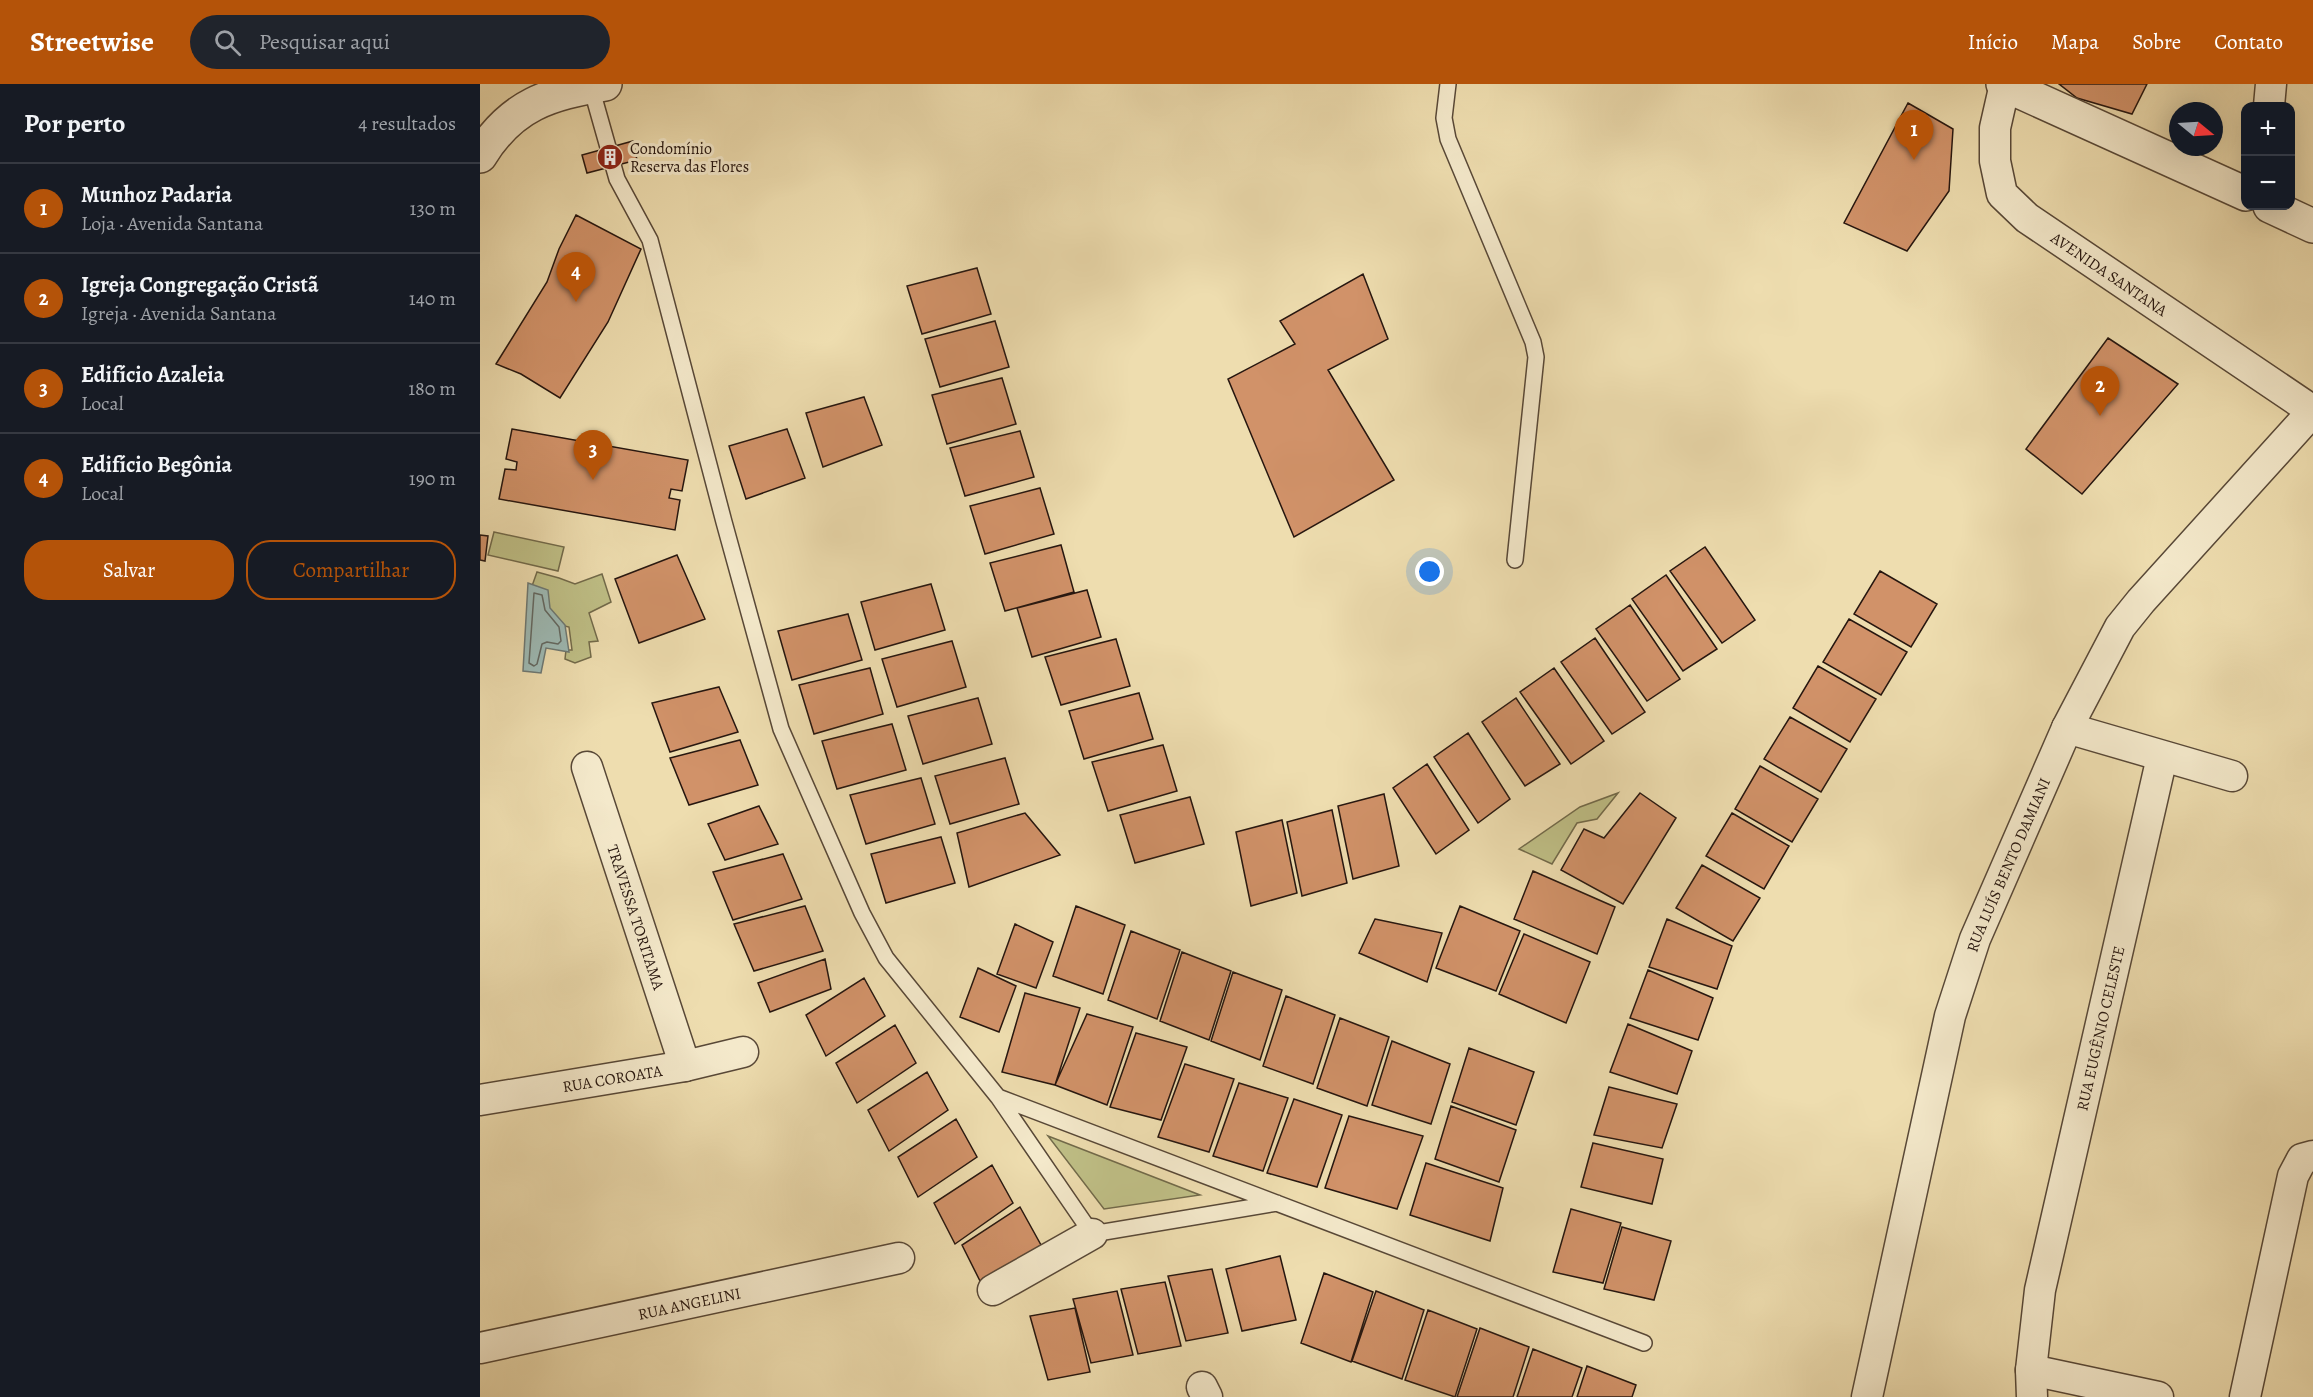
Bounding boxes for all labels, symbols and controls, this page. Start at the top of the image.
search box [190,15,610,69]
text: Streetwise [30,23,154,61]
icon: search [211,26,244,59]
text: Pesquisar aqui [259,27,390,57]
text: Início [1968,28,2018,56]
text: Mapa [2051,28,2099,56]
text: Sobre [2132,28,2181,56]
text: Contato [2214,28,2283,56]
north arrow [2169,102,2223,156]
map controls [2241,102,2295,210]
button: + [2241,102,2295,156]
text: Por perto [24,106,125,141]
text: 4 resultados [358,110,456,137]
pin: 1 [1894,110,1934,160]
place label: Condomínio Reserva das Flores [630,138,749,178]
building icon: Condomínio Reserva das Flores [595,142,625,172]
button: − [2241,156,2295,210]
text: Munhoz Padaria [81,180,232,210]
text: 1 [40,195,47,222]
text: 130 m [410,195,456,222]
text: Loja · Avenida Santana [81,210,263,237]
street label: AVENIDA SANTANA [2045,227,2172,322]
pin: 4 [556,252,596,302]
text: Igreja Congregação Cristã [81,270,318,300]
text: 2 [39,285,48,312]
text: 140 m [409,285,456,312]
text: Igreja · Avenida Santana [81,300,277,327]
text: Edifício Azaleia [81,360,224,390]
pin: 2 [2080,366,2120,416]
text: 3 [39,375,48,402]
text: 180 m [408,375,456,402]
text: Local [81,390,124,417]
pin: 3 [574,430,612,480]
text: Edifício Begônia [81,450,232,480]
text: 4 [39,465,48,492]
text: 190 m [409,465,456,492]
text: Local [81,480,124,507]
button: Salvar [24,540,234,600]
button: Compartilhar [246,540,456,600]
your location [1415,557,1444,586]
street label: RUA LUÍS BENTO DAMIANI [1961,774,2056,955]
street label: TRAVESSA TORITAMA [601,842,669,993]
street label: RUA EUGÊNIO CELESTE [2071,944,2130,1113]
street label: RUA COROATA [561,1060,665,1098]
street label: RUA ANGELINI [636,1282,743,1326]

